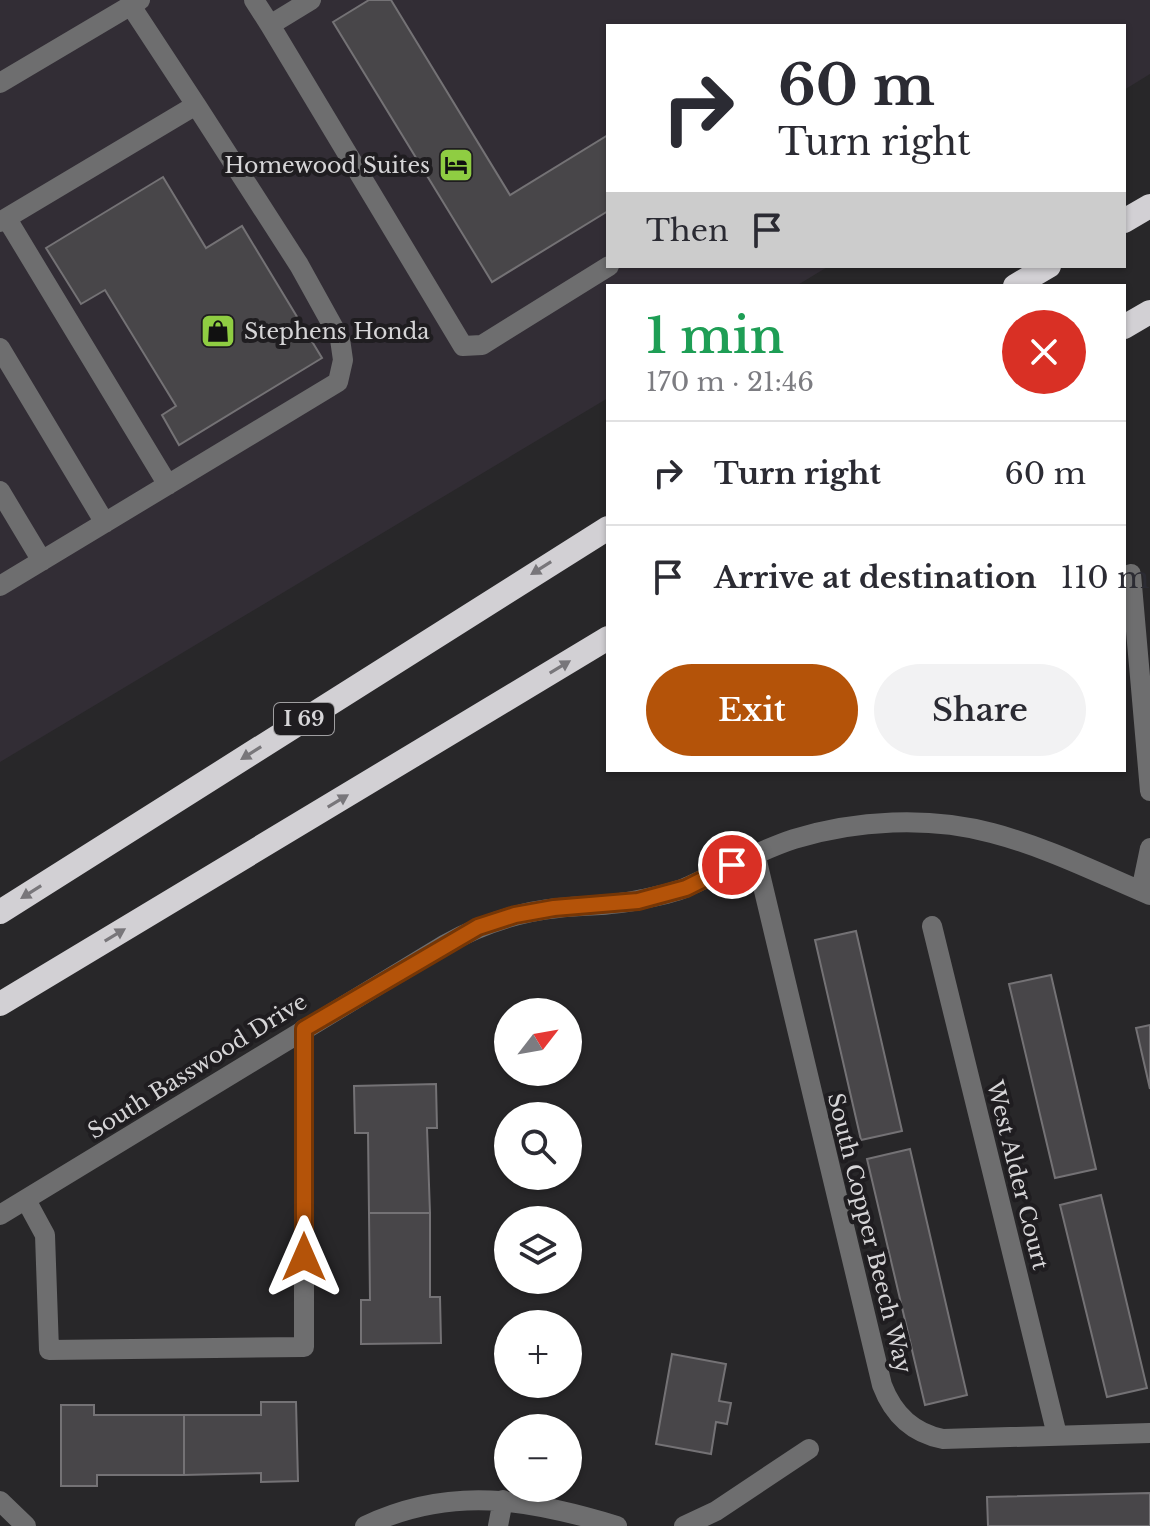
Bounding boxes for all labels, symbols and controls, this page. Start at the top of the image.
text: 60 m [778,51,935,120]
icon: right [646,56,750,160]
text: Turn right [778,120,971,165]
hotel icon: Homewood Suites [437,146,475,184]
place label: Homewood Suites [224,152,430,179]
icon: arrive [745,208,789,252]
text: Then [646,212,729,249]
text: 1 min [646,306,784,366]
button: close [1002,310,1086,394]
shop icon: Stephens Honda [199,312,237,350]
place label: Stephens Honda [244,318,430,345]
text: 170 m · 21:46 [646,366,814,398]
icon: right [646,451,690,495]
text: Turn right [714,455,881,492]
text: 60 m [1004,455,1086,492]
icon: arrive [646,555,690,599]
text: Arrive at destination [714,559,1037,596]
text: 110 m [1061,559,1150,596]
one-way arrow [530,561,552,575]
one-way arrow [549,660,571,674]
button: Exit [646,664,858,756]
button: Share [874,664,1086,756]
road number: I 69 [274,703,334,735]
one-way arrow [240,745,262,759]
one-way arrow [327,794,349,808]
pin [698,831,766,899]
icon: arrive [710,843,754,887]
one-way arrow [20,884,42,898]
one-way arrow [104,928,126,942]
street label: South Basswood Drive [83,988,312,1145]
north arrow [494,998,582,1086]
map controls [494,998,582,1502]
street label: West Alder Court [981,1077,1054,1273]
street label: South Copper Beech Way [822,1090,917,1376]
button: search [494,1102,582,1190]
button: layers [494,1206,582,1294]
position arrow [262,1215,346,1299]
button: + [494,1310,582,1398]
button: − [494,1414,582,1502]

